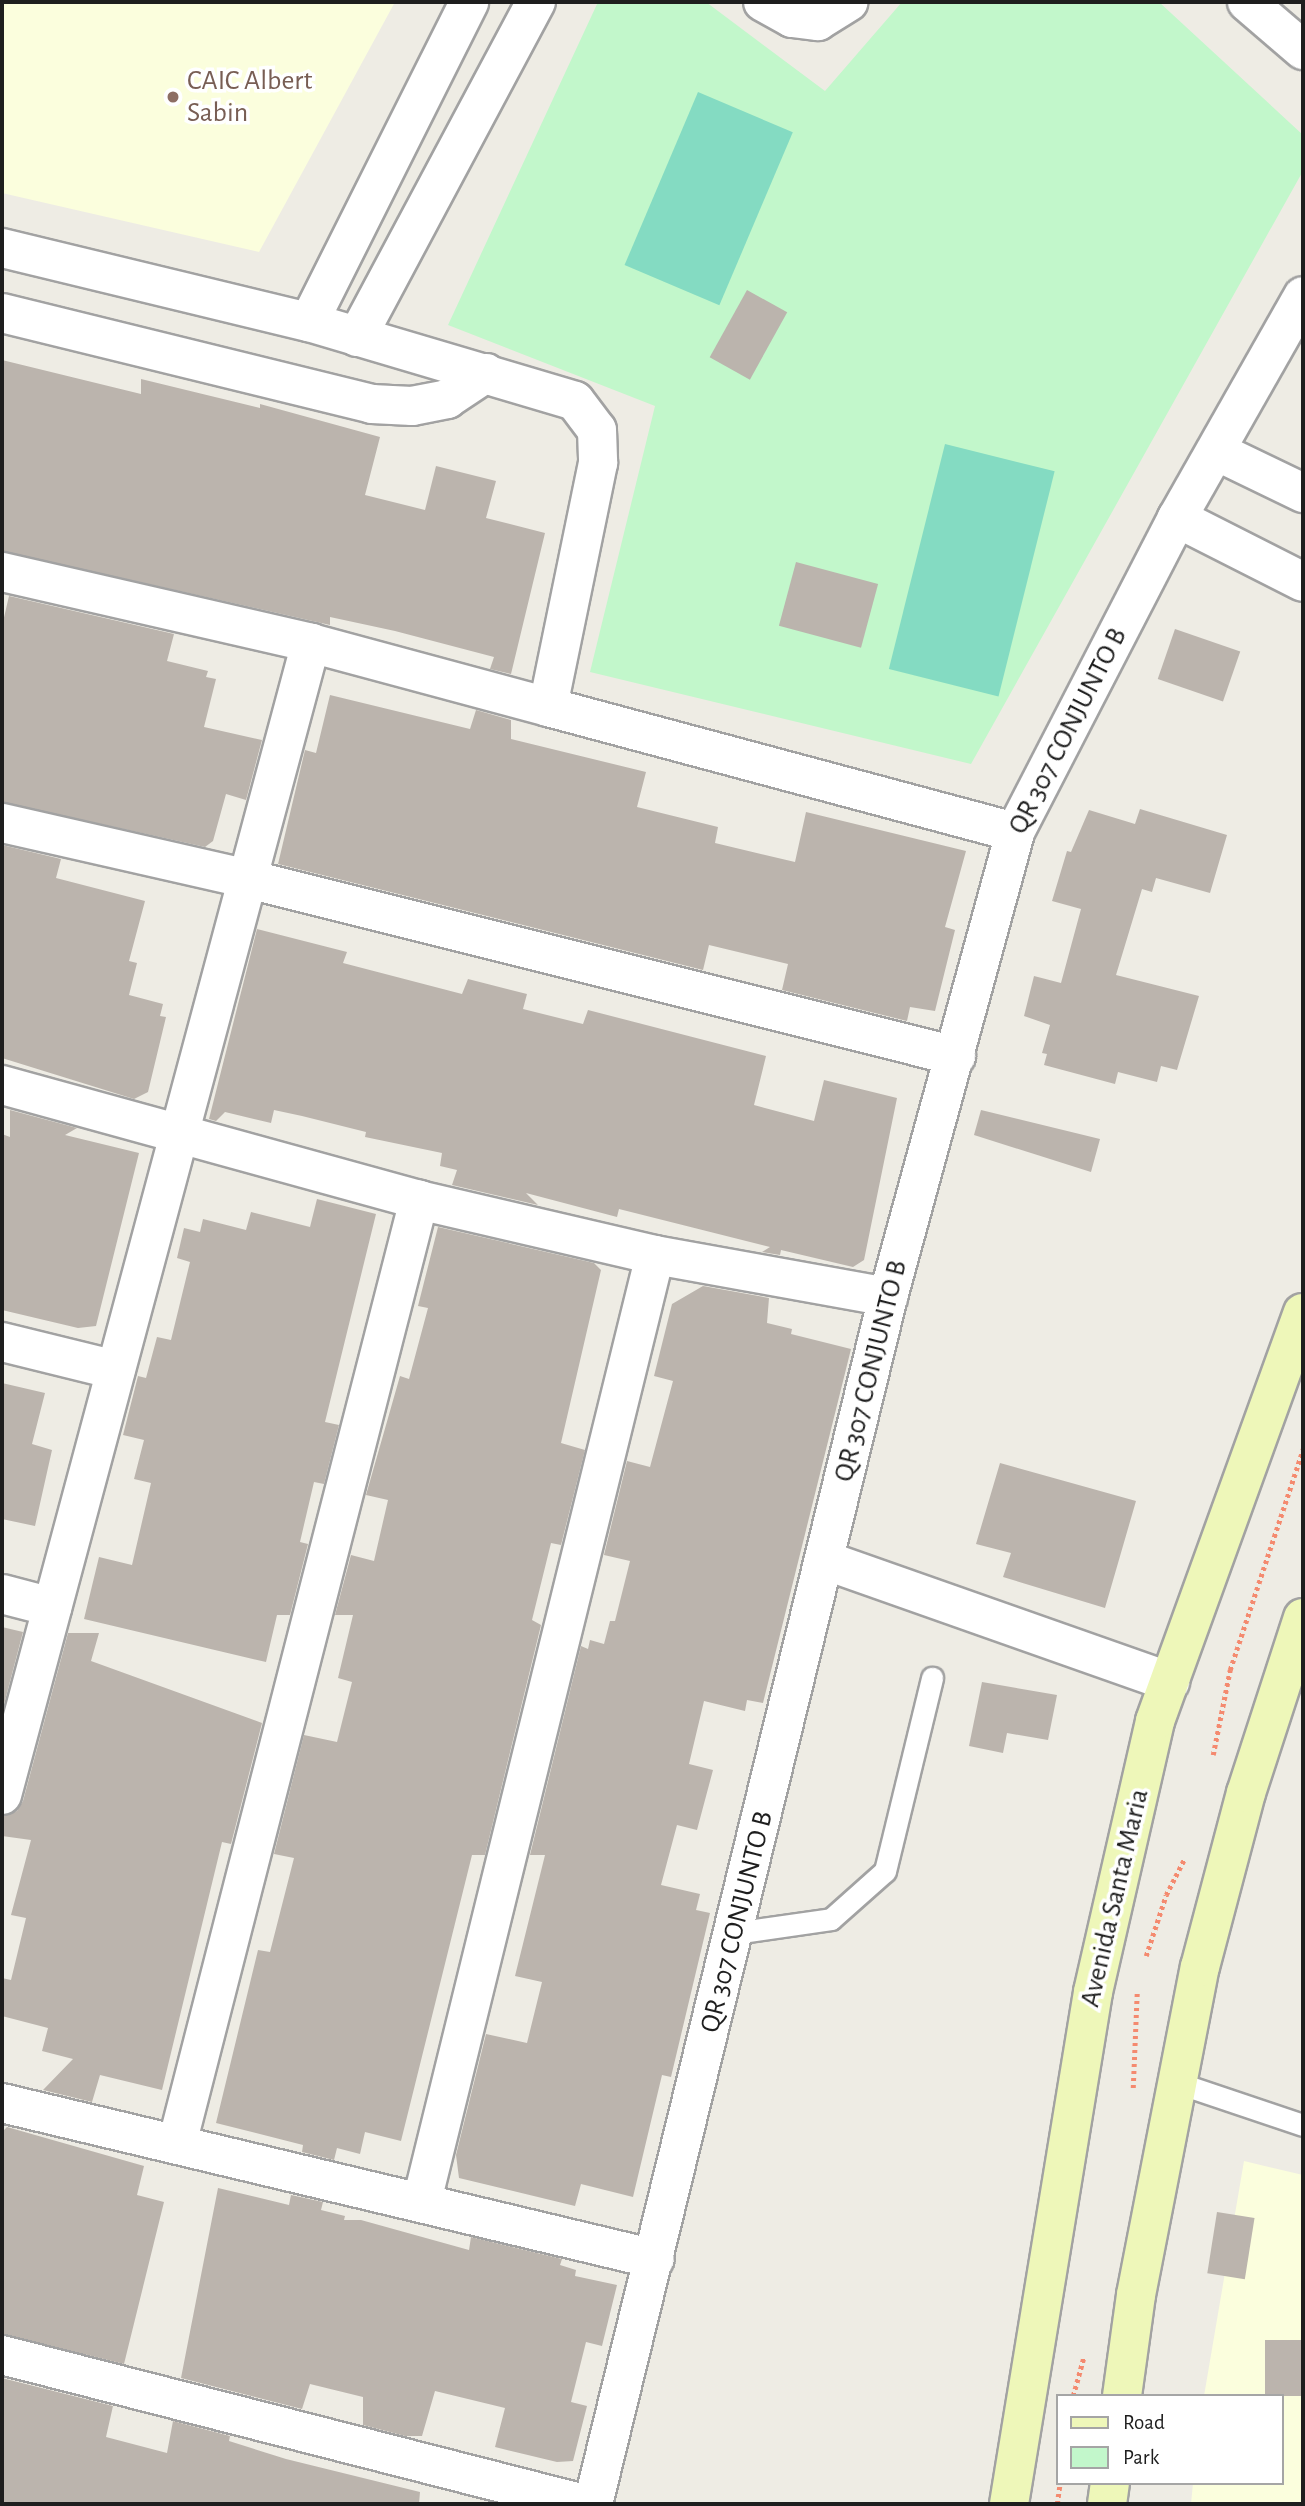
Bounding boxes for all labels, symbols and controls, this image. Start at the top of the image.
place label: CAIC Albert Sabin [187,64,312,130]
marker: CAIC Albert Sabin [165,89,181,105]
street label: QR 307 CONJUNTO B [1001,622,1135,840]
street label: QR 307 CONJUNTO B [827,1257,915,1485]
street label: Avenida Santa Maria [1074,1786,1156,2010]
street label: QR 307 CONJUNTO B [693,1808,781,2036]
legend [1056,2394,1284,2485]
text: Road [1123,2412,1165,2433]
text: Park [1123,2447,1159,2468]

